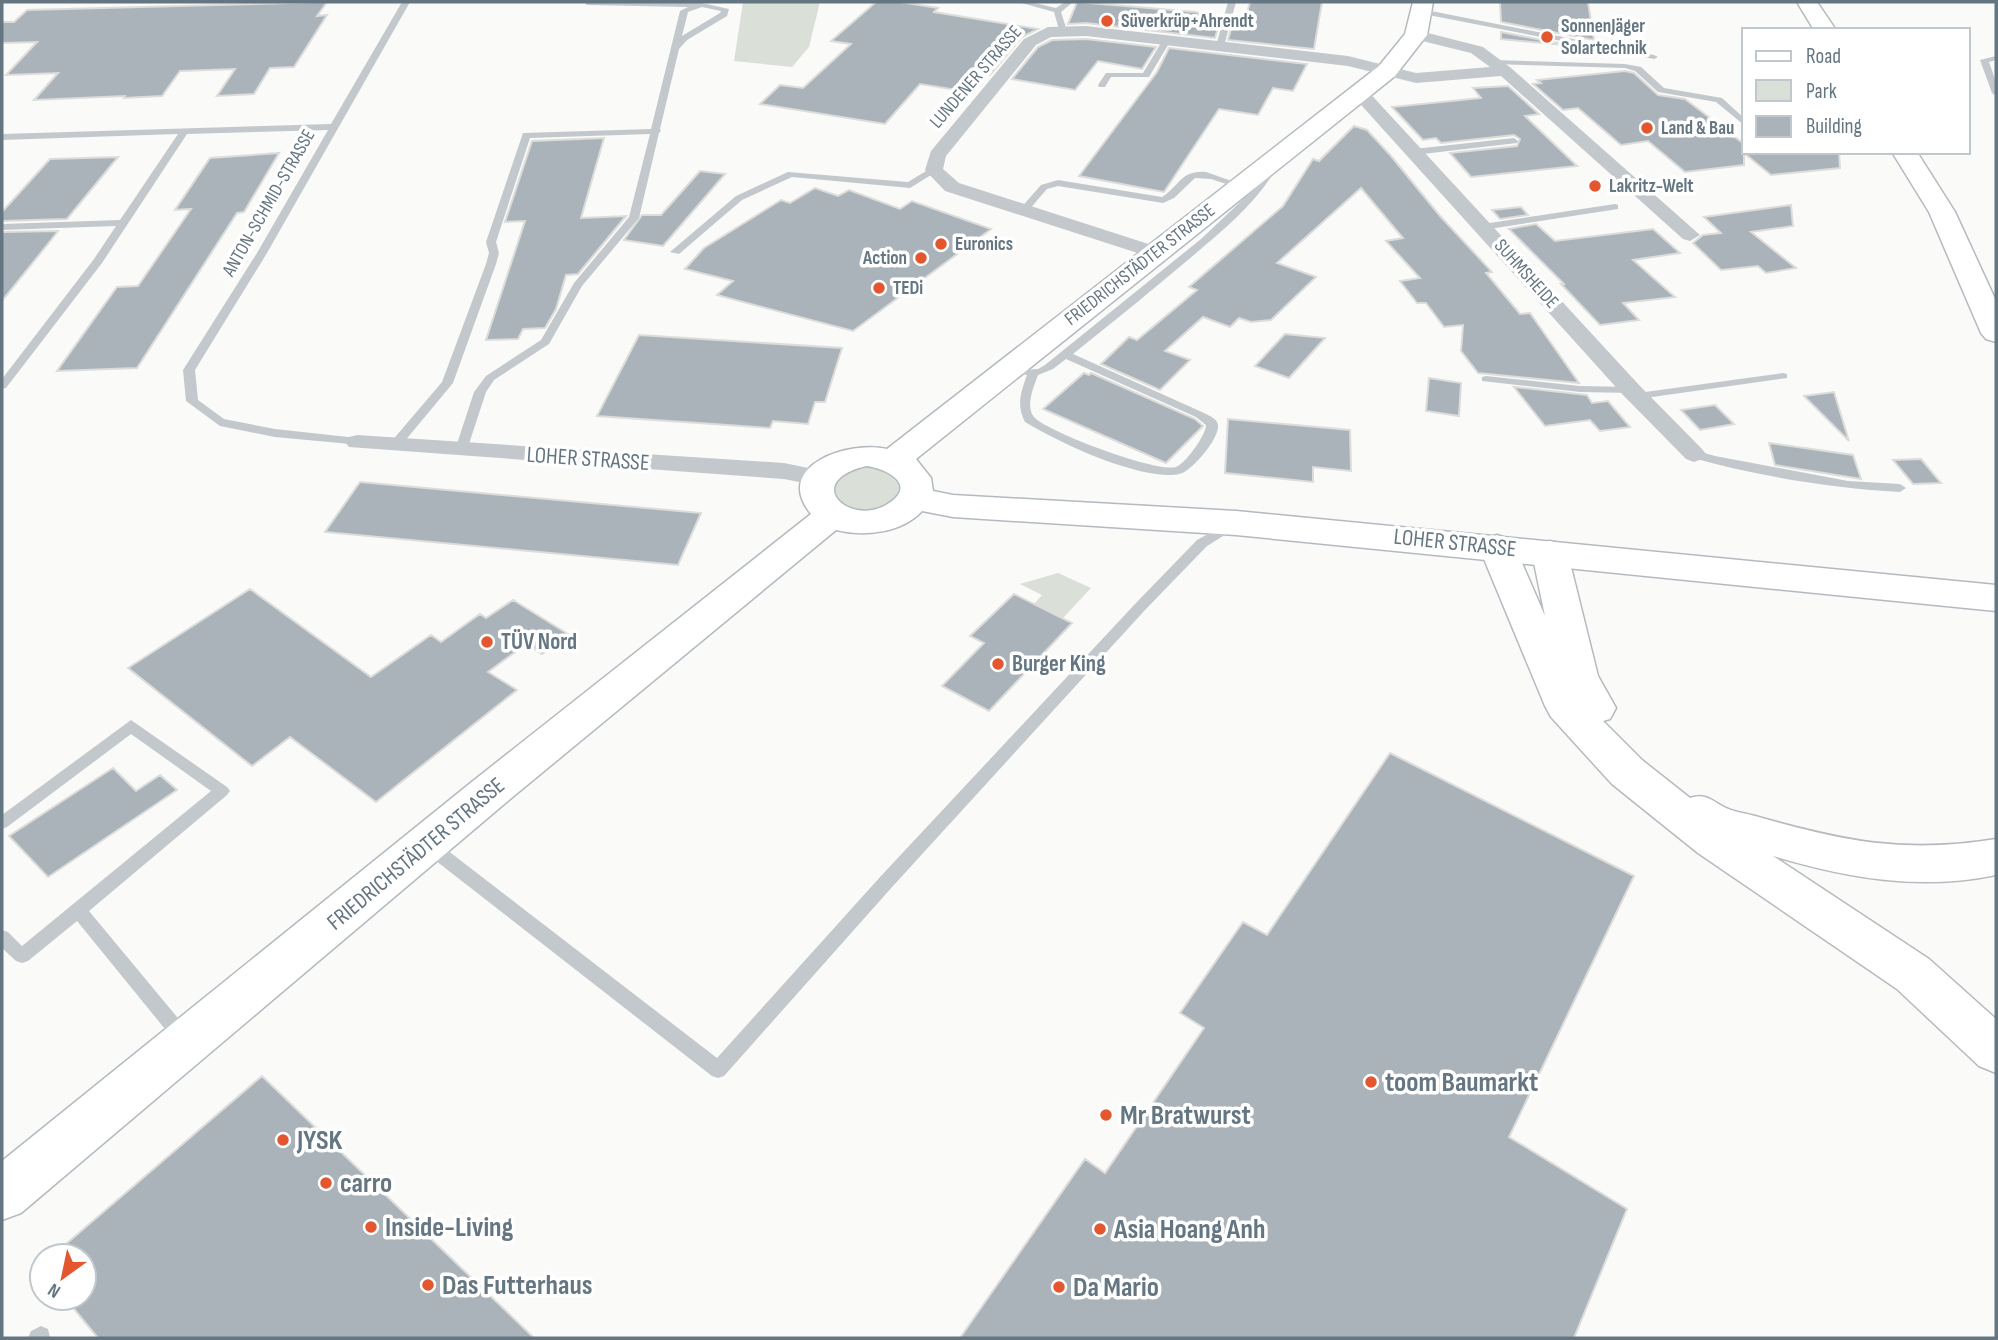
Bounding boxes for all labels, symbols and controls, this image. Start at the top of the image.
place label: Süverkrüp+Ahrendt [1121,10,1254,33]
marker: Süverkrüp+Ahrendt [1099,13,1115,29]
place label: SonnenJäger Solartechnik [1561,15,1647,60]
street label: LUNDENER STRASSE [925,21,1027,133]
legend [1742,28,1970,154]
marker: SonnenJäger Solartechnik [1539,29,1555,45]
text: Road [1806,44,1841,69]
text: Park [1806,79,1837,104]
text: Building [1806,114,1862,139]
place label: Land & Bau [1661,117,1734,140]
marker: Land & Bau [1639,120,1655,136]
street label: ANTON-SCHMID-STRASSE [217,126,320,281]
place label: Lakritz-Welt [1609,175,1694,198]
marker: Lakritz-Welt [1587,178,1603,194]
street label: FRIEDRICHSTÄDTER STRASSE [1060,199,1220,331]
place label: Euronics [955,233,1013,256]
street label: SUHMSHEIDE [1489,235,1563,313]
marker: Euronics [933,236,949,252]
place label: Action [862,247,907,270]
marker: Action [913,250,929,266]
place label: TEDi [893,277,923,300]
marker: TEDi [871,280,887,296]
street label: LOHER STRASSE [526,441,650,477]
street label: LOHER STRASSE [1392,523,1518,563]
place label: TÜV Nord [501,628,577,656]
marker: TÜV Nord [479,634,495,650]
place label: Burger King [1012,650,1106,678]
marker: Burger King [990,656,1006,672]
street label: FRIEDRICHSTÄDTER STRASSE [321,772,511,936]
place label: toom Baumarkt [1385,1066,1538,1099]
marker: toom Baumarkt [1363,1074,1379,1090]
place label: Mr Bratwurst [1120,1099,1251,1132]
marker: Mr Bratwurst [1098,1107,1114,1123]
place label: JYSK [296,1124,343,1157]
marker: JYSK [275,1132,291,1148]
place label: carro [340,1167,392,1200]
marker: carro [318,1175,334,1191]
place label: Inside-Living [385,1211,514,1244]
place label: Asia Hoang Anh [1113,1213,1265,1246]
marker: Inside-Living [363,1219,379,1235]
marker: Asia Hoang Anh [1092,1221,1108,1237]
north arrow [28,1242,98,1312]
place label: Das Futterhaus [442,1269,592,1302]
place label: Da Mario [1073,1271,1159,1304]
marker: Das Futterhaus [420,1277,436,1293]
text: N [44,1278,65,1302]
marker: Da Mario [1051,1279,1067,1295]

